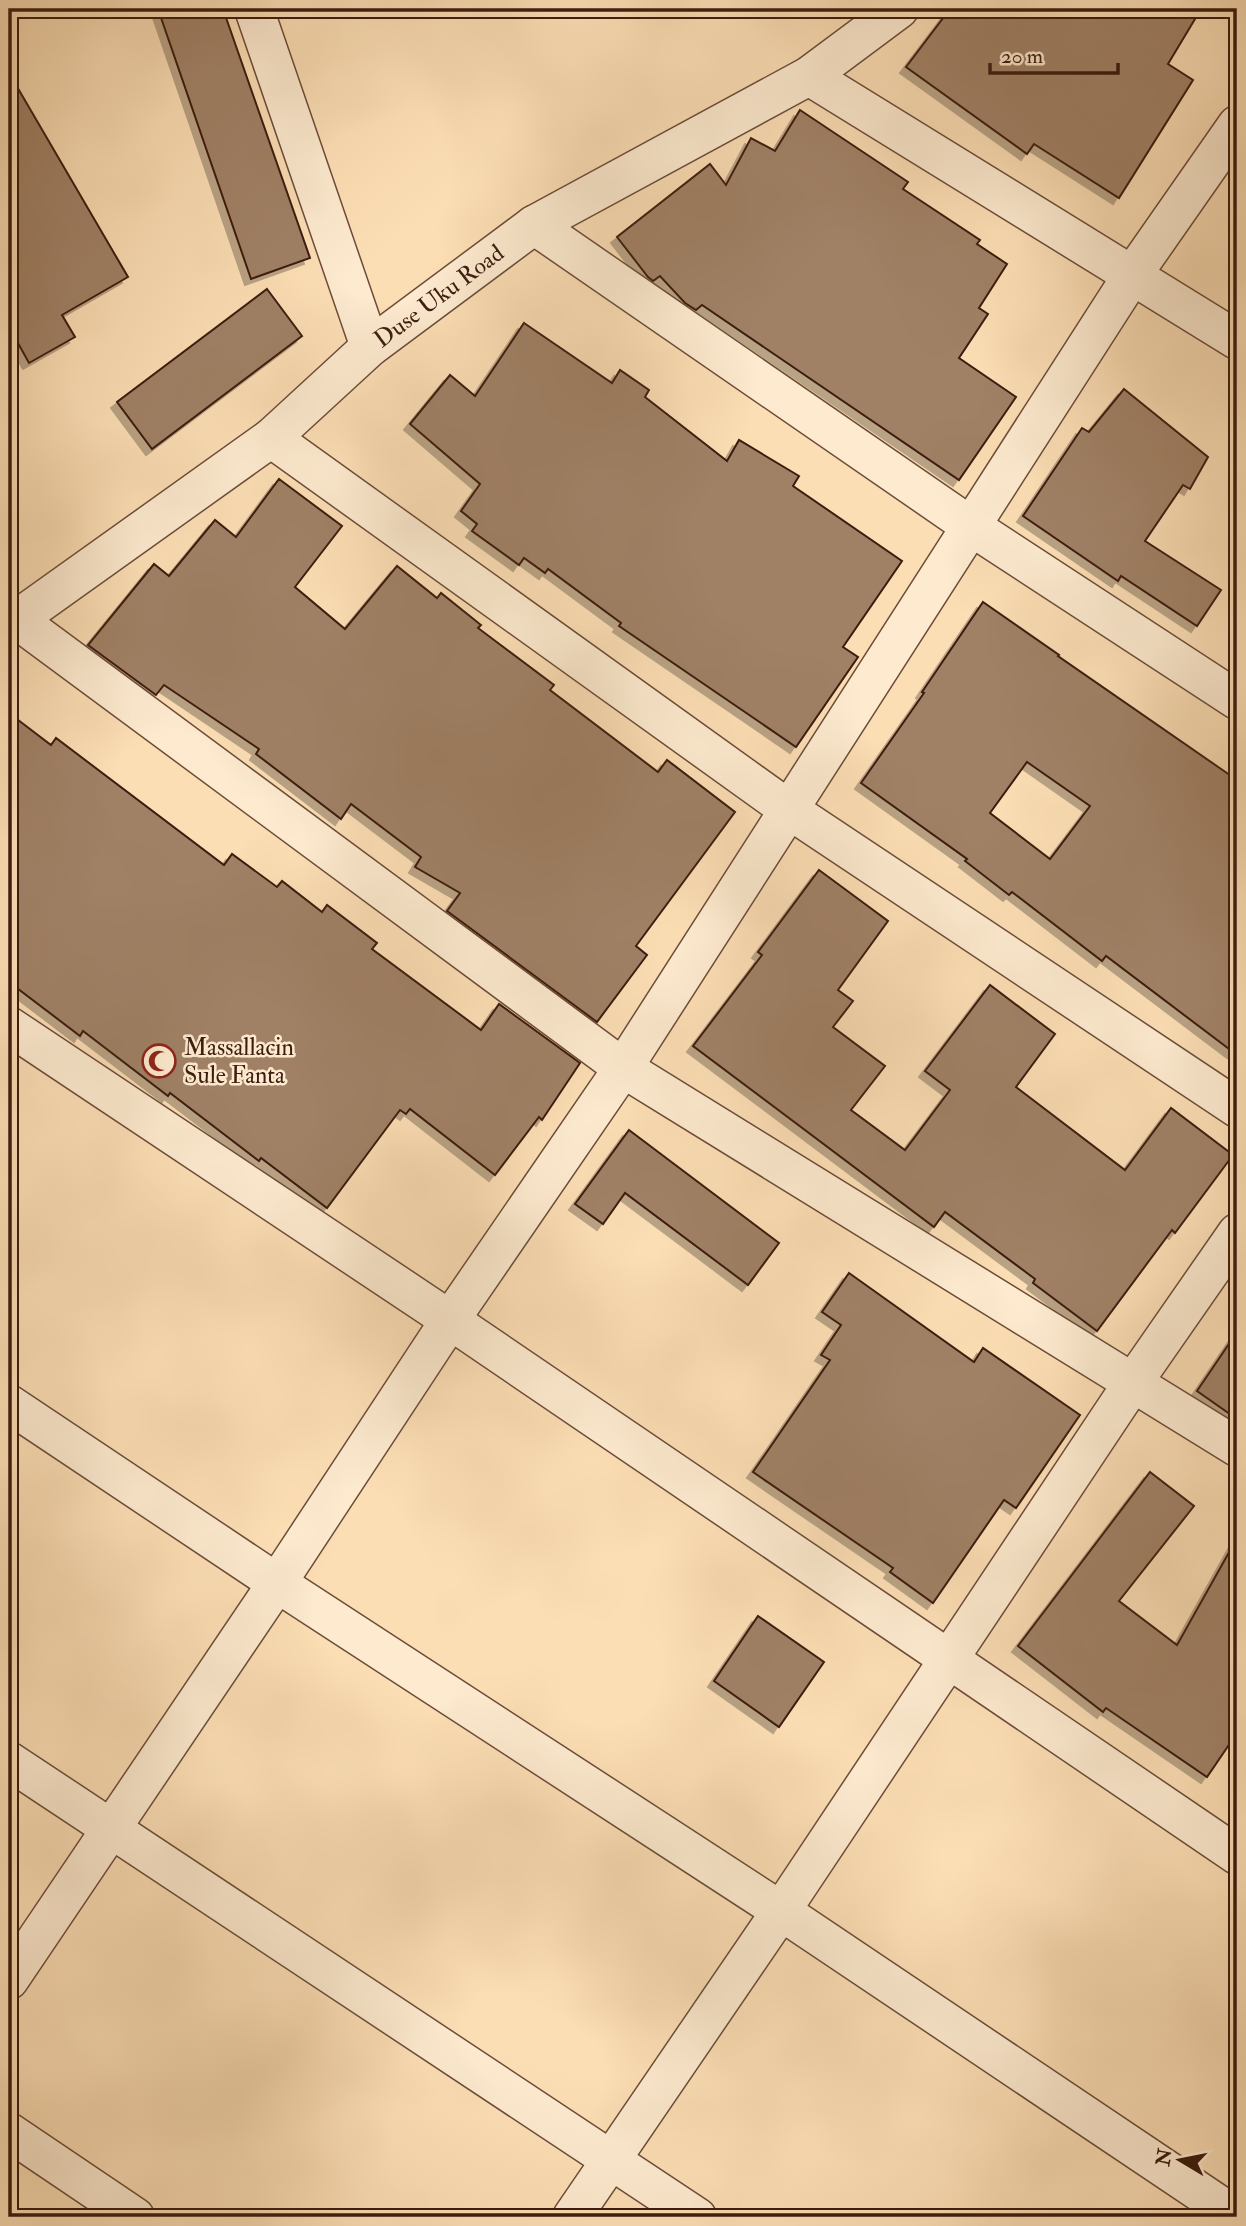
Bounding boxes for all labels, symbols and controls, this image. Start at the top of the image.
scale bar [990,32,1118,76]
text: 20 m [1001,43,1043,70]
street label: Duse Uku Road [368,238,510,355]
place label: Massallacin Sule Fanta [184,1032,294,1091]
mosque icon: Massallacin Sule Fanta [140,1042,178,1080]
north arrow [1144,2124,1214,2194]
text: N [1151,2146,1178,2169]

